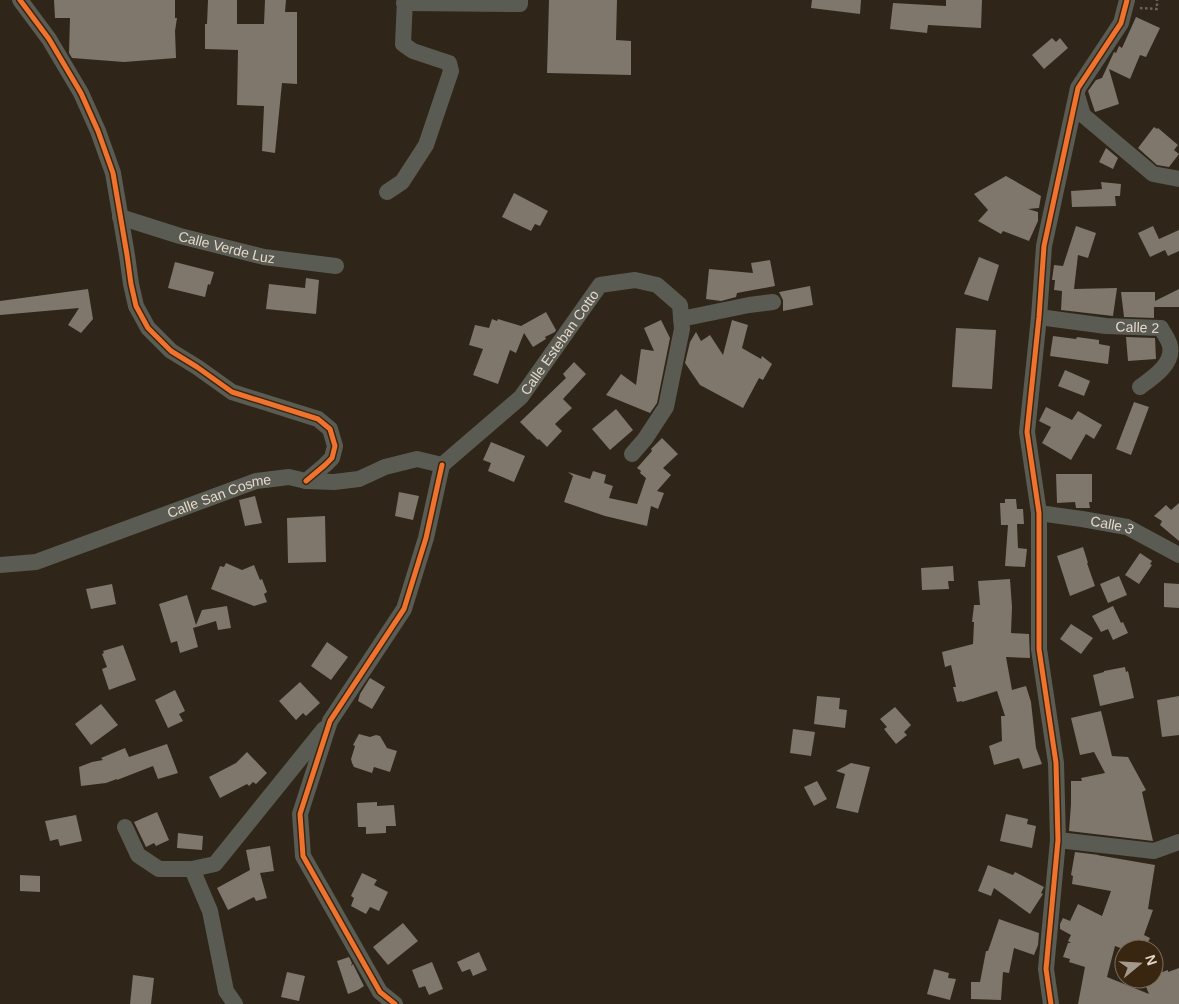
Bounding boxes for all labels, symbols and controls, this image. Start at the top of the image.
street label: Calle Verde Luz [177,228,276,266]
street label: Calle Esteban Cotto [517,287,602,398]
street label: Calle 2 [1115,318,1160,336]
street label: Calle San Cosme [165,471,272,521]
street label: Calle 3 [1089,513,1137,537]
north arrow [1114,939,1164,989]
text: N [1142,953,1161,967]

